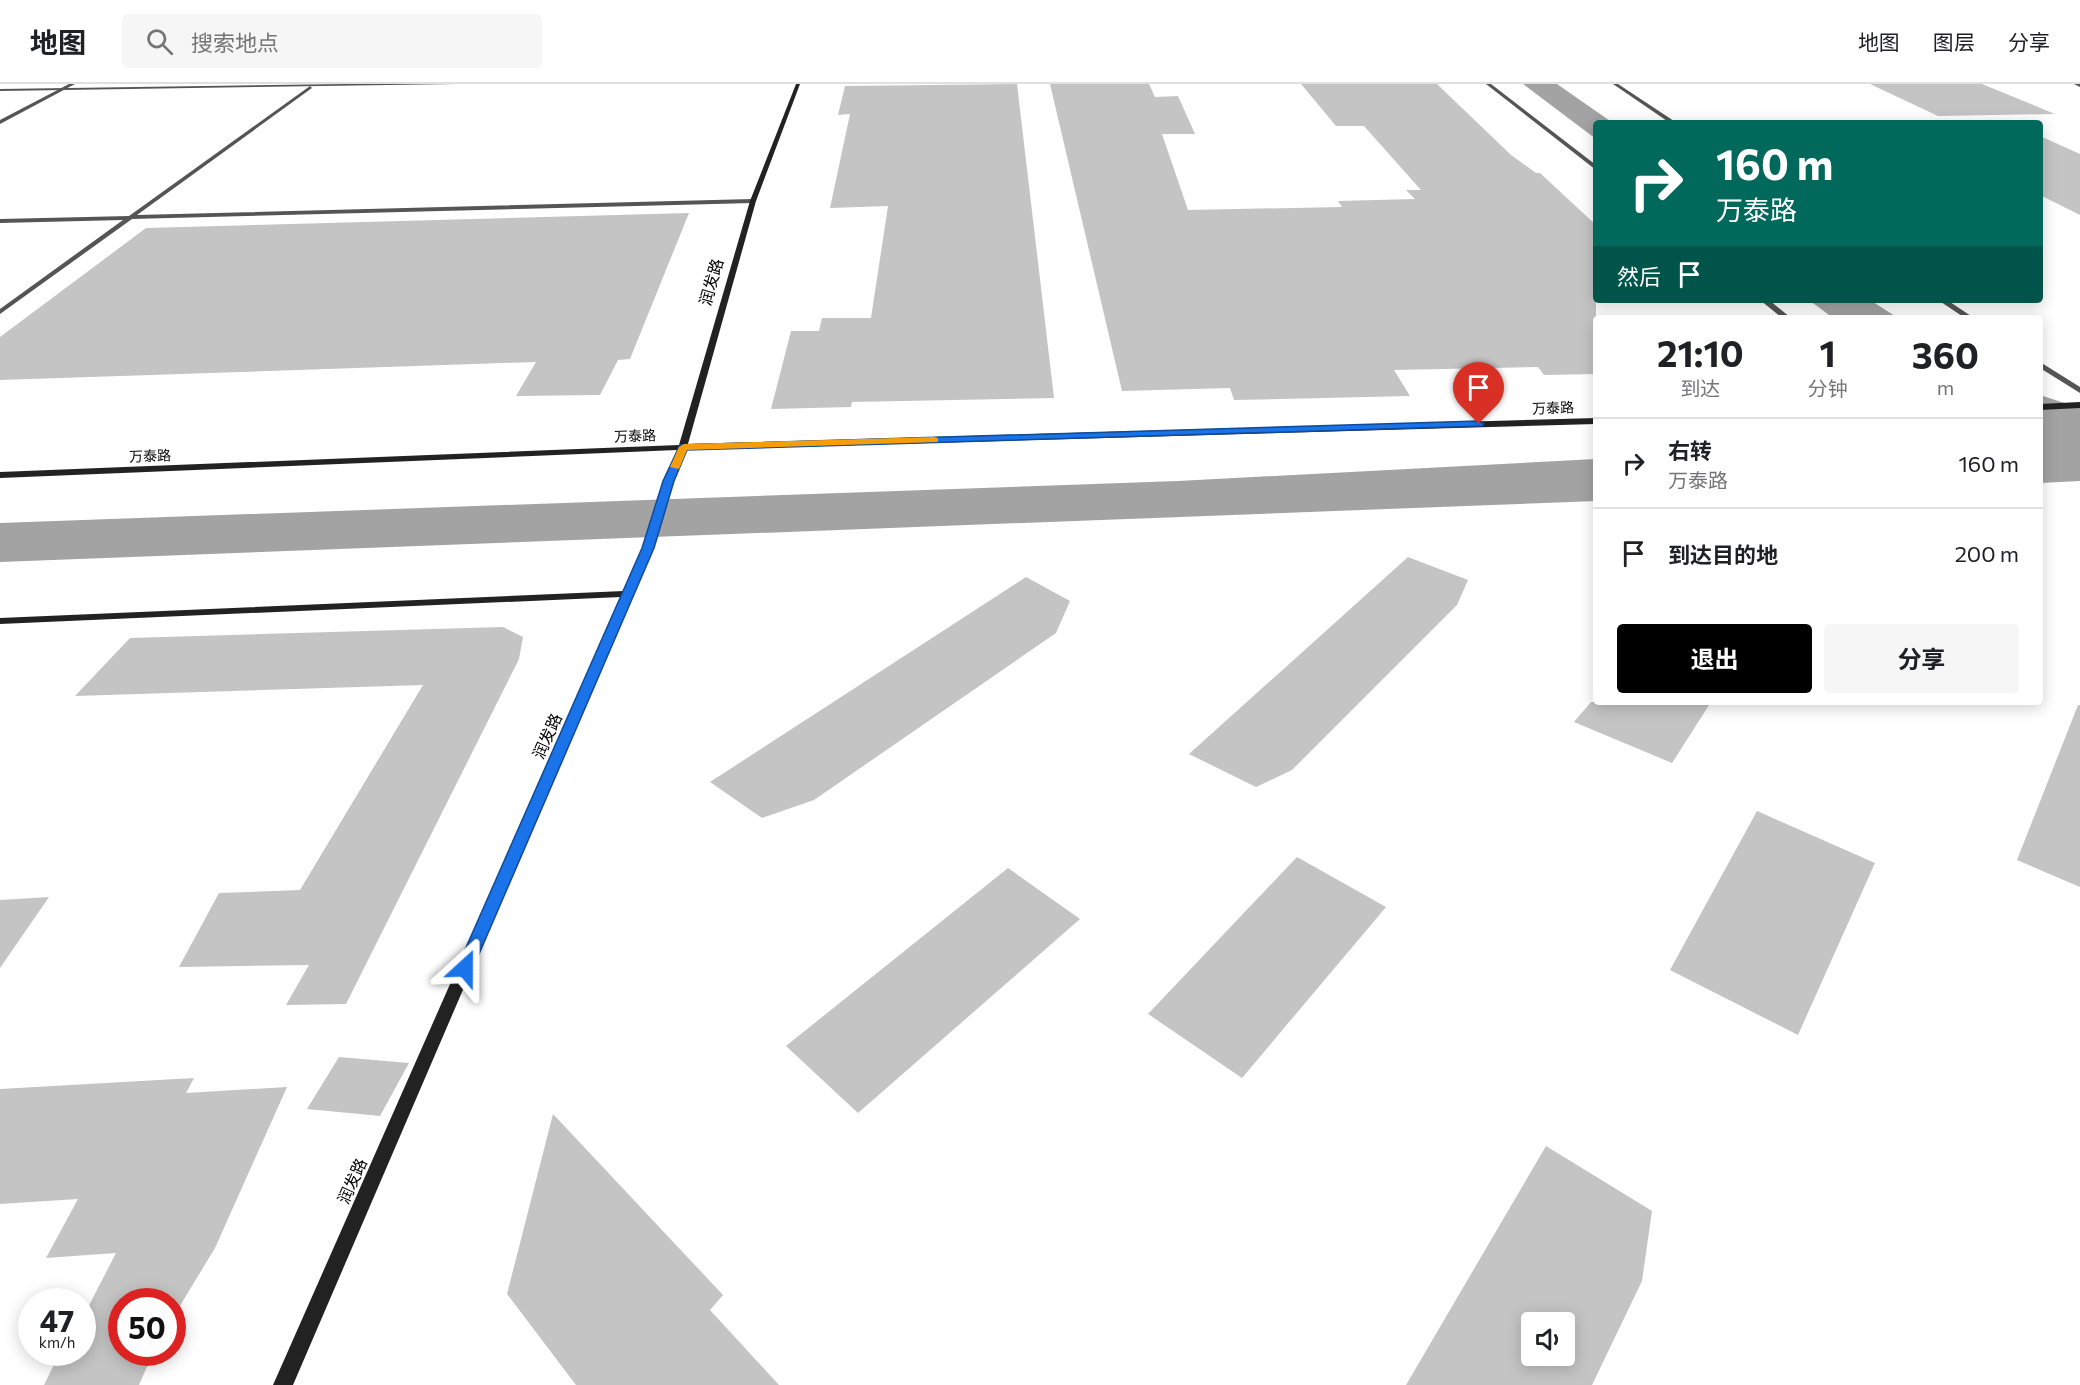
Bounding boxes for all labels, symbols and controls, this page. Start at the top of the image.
search box [122,14,542,68]
text: 地图 [30,25,86,59]
icon: search [143,25,176,58]
text: 搜索地点 [191,29,279,56]
text: 地图 [1858,29,1900,54]
text: 图层 [1933,29,1975,54]
text: 分享 [2008,29,2050,54]
text: 160 m [1716,137,1834,189]
icon: right [1617,144,1695,222]
text: 万泰路 [1716,193,1797,226]
street label: 润发路 [695,256,726,308]
icon: arrive [1673,258,1706,291]
text: 然后 [1617,263,1661,290]
text: 21:10 [1657,330,1744,374]
text: 1 [1820,330,1836,374]
text: 360 [1912,332,1979,376]
pin [1453,362,1504,424]
icon: arrive [1462,371,1495,404]
text: m [1937,375,1954,399]
text: 到达 [1680,376,1720,400]
text: 分钟 [1808,376,1848,400]
street label: 万泰路 [1532,398,1574,417]
street label: 万泰路 [614,426,656,445]
text: 右转 [1668,437,1712,464]
street label: 万泰路 [129,446,171,465]
icon: right [1617,447,1650,480]
text: 160 m [1958,450,2019,477]
text: 万泰路 [1668,468,1728,492]
icon: arrive [1617,537,1650,570]
text: 200 m [1955,540,2019,567]
text: 到达目的地 [1668,541,1778,568]
button: 退出 [1617,624,1812,693]
button: 分享 [1824,624,2019,693]
street label: 润发路 [528,710,565,762]
position arrow [433,936,497,1000]
street label: 润发路 [333,1155,370,1207]
speed limit sign: 50 [108,1288,186,1366]
text: 47 [40,1301,74,1338]
map controls [1521,1312,1575,1366]
button: sound [1521,1312,1575,1366]
text: km/h [39,1333,75,1351]

